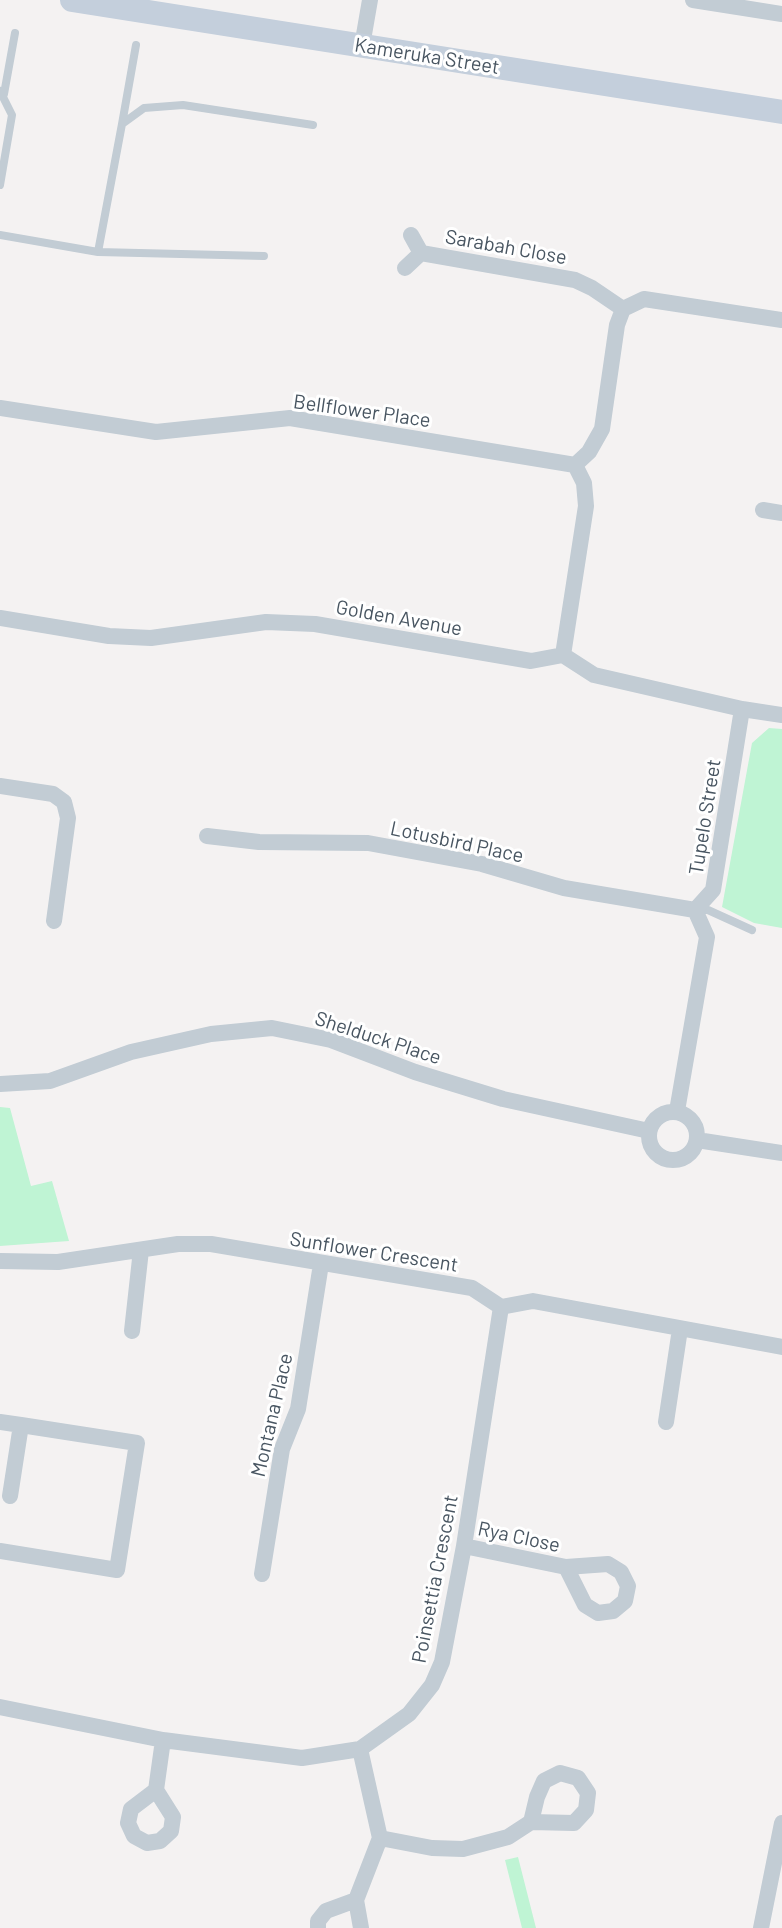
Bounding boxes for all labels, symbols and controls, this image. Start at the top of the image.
street label: Kameruka Street [353,33,501,79]
street label: Sarabah Close [443,224,569,270]
street label: Bellflower Place [292,389,432,433]
street label: Golden Avenue [334,595,464,641]
street label: Tupelo Street [684,757,726,877]
street label: Lotusbird Place [388,816,526,868]
street label: Shelduck Place [312,1006,444,1070]
street label: Sunflower Crescent [288,1227,460,1277]
street label: Montana Place [246,1351,298,1479]
street label: Poinsettia Crescent [407,1493,463,1665]
street label: Rya Close [476,1517,562,1557]

